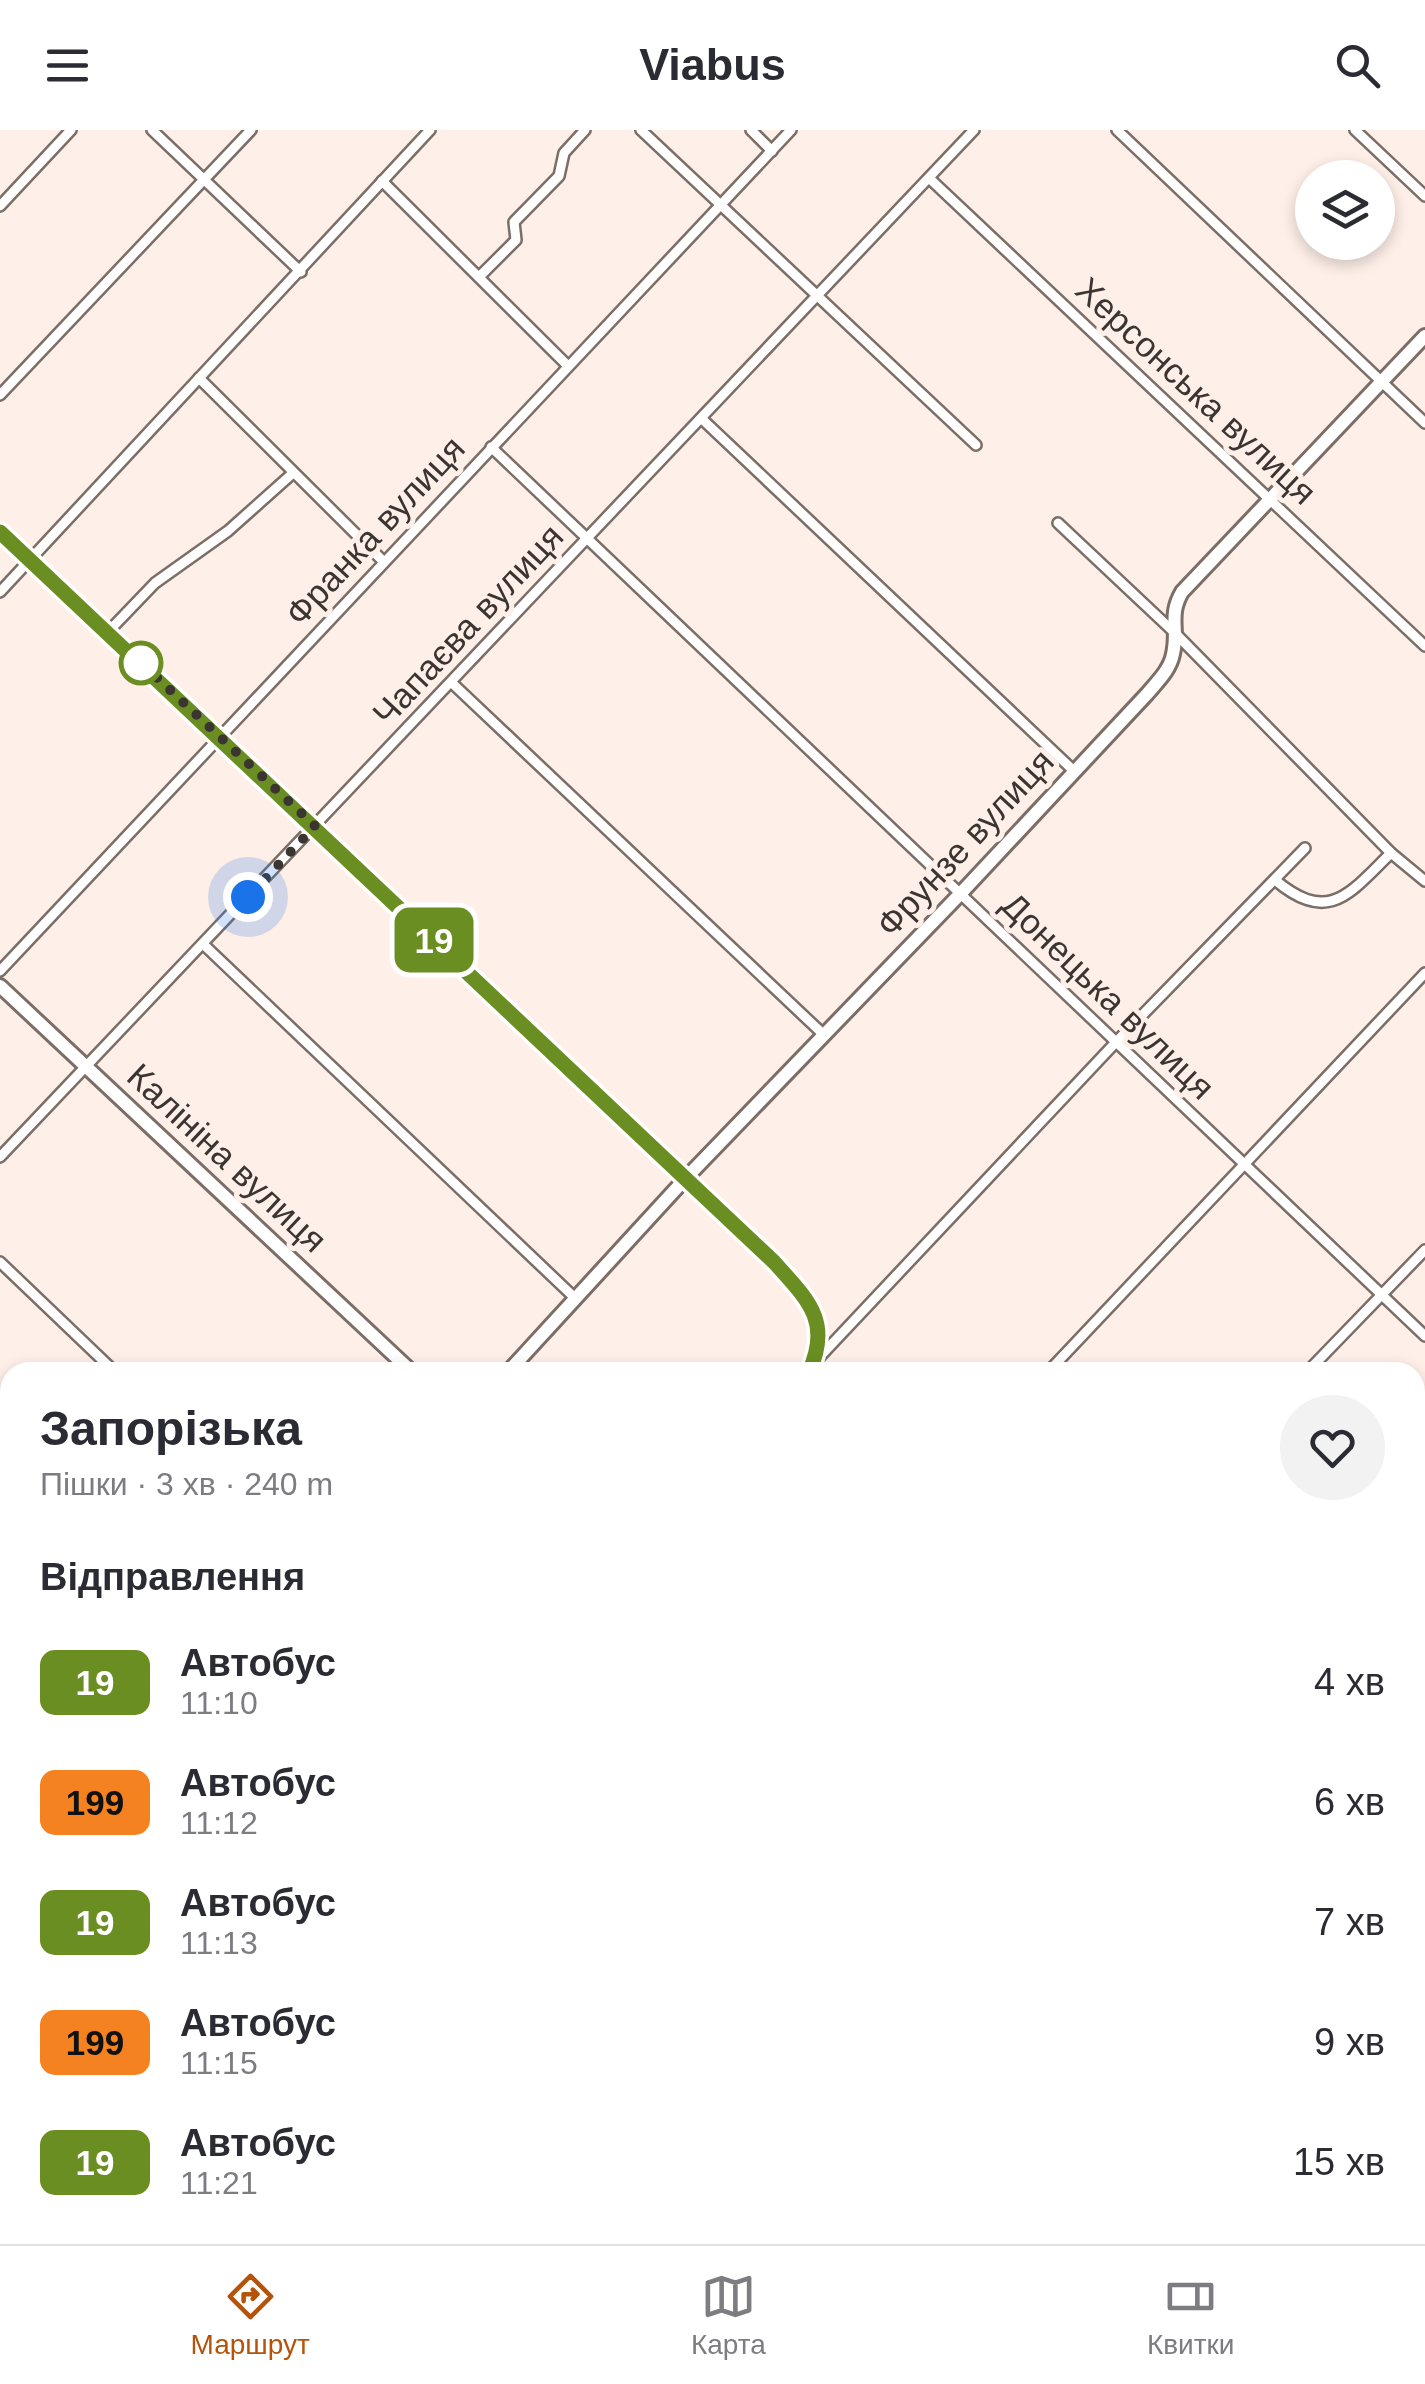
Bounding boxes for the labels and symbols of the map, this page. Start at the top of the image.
street label: Херсонська вулиця [1068,269,1324,512]
street label: Франка вулиця [277,428,472,633]
street label: Чапаєва вулиця [365,516,571,733]
unlabelled marker [120,642,162,684]
street label: Фрунзе вулиця [868,741,1061,944]
your location [223,872,273,922]
street label: Донецька вулиця [994,885,1222,1107]
line badge: 19 [389,908,479,972]
street label: Калініна вулиця [120,1056,335,1260]

